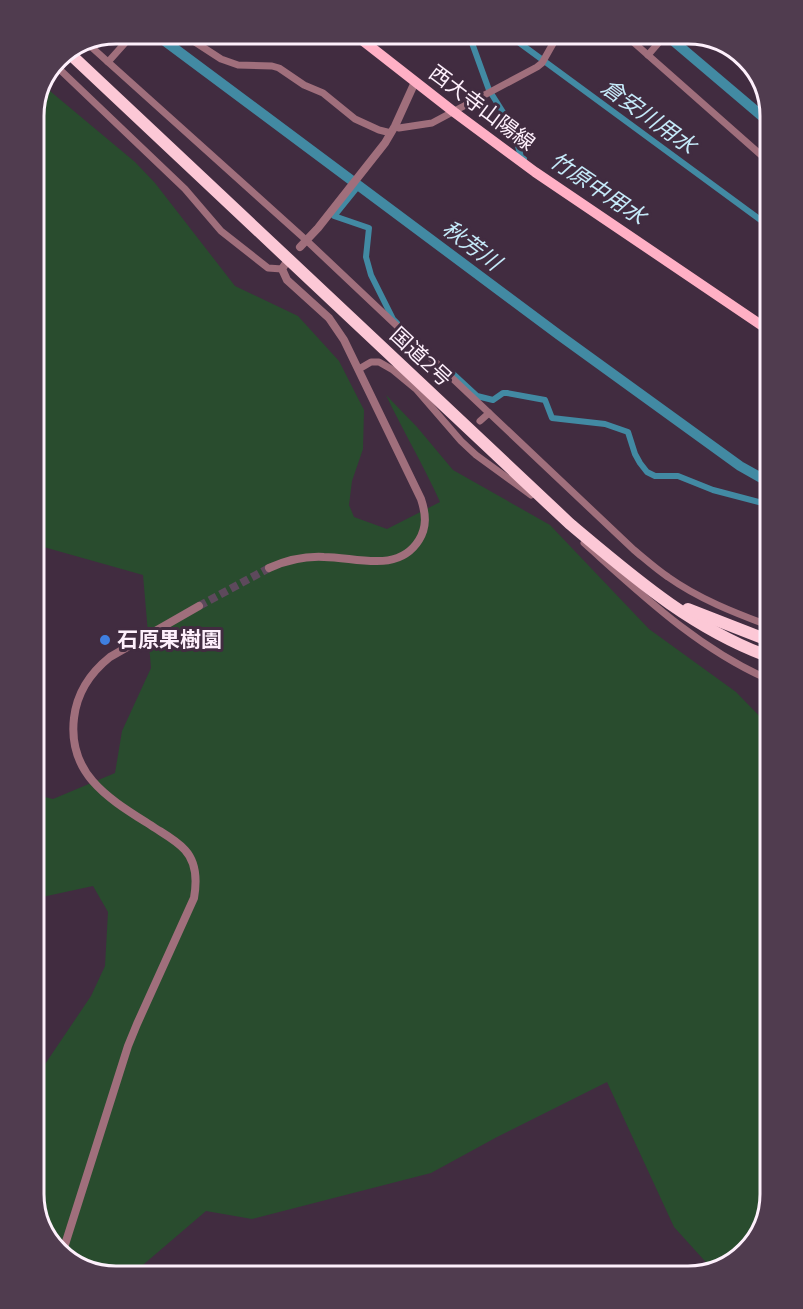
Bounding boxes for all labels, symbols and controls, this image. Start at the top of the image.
street label: 西大寺山陽線 [424,60,540,155]
water label: 倉安川用水 [596,73,703,161]
water label: 竹原中用水 [545,146,653,231]
water label: 秋芳川 [437,215,508,277]
street label: 国道2号 [385,322,457,391]
place label: 石原果樹園 [117,627,222,652]
marker: 石原果樹園 [98,633,112,647]

